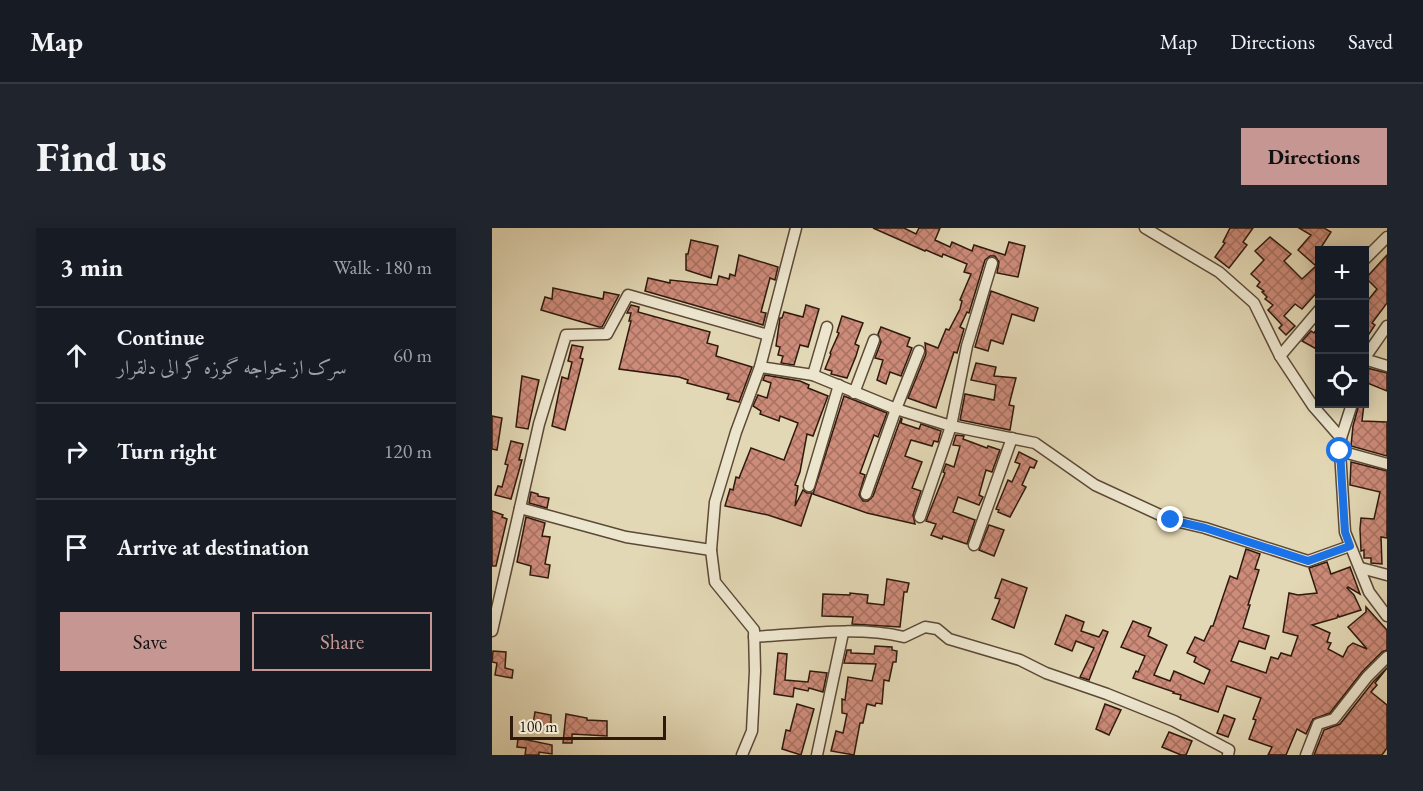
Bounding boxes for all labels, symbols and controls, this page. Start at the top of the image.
text: Map [30,23,83,59]
text: Map [1160,28,1197,55]
text: Directions [1230,28,1315,55]
text: Saved [1348,28,1393,55]
button: Directions [1241,128,1387,185]
text: Find us [36,129,167,184]
map controls [1315,246,1369,408]
button: + [1315,246,1369,300]
text: 3 min [60,250,123,284]
text: Walk · 180 m [333,254,432,280]
button: − [1315,300,1369,354]
text: Continue [117,323,204,352]
icon: ahead [60,339,93,372]
text: 60 m [393,342,432,368]
text: سرک از خواجه گوزه گر الی دلقرار [117,354,347,380]
button: locate [1315,354,1369,408]
icon: right [60,435,93,468]
text: Turn right [117,437,216,466]
route start [1326,437,1352,463]
text: 120 m [384,438,432,464]
route end [1157,506,1183,532]
icon: arrive [60,531,93,564]
text: Arrive at destination [117,533,309,562]
button: Save [60,612,240,671]
button: Share [252,612,432,671]
scale bar [510,713,666,741]
text: 100 m [519,716,558,737]

